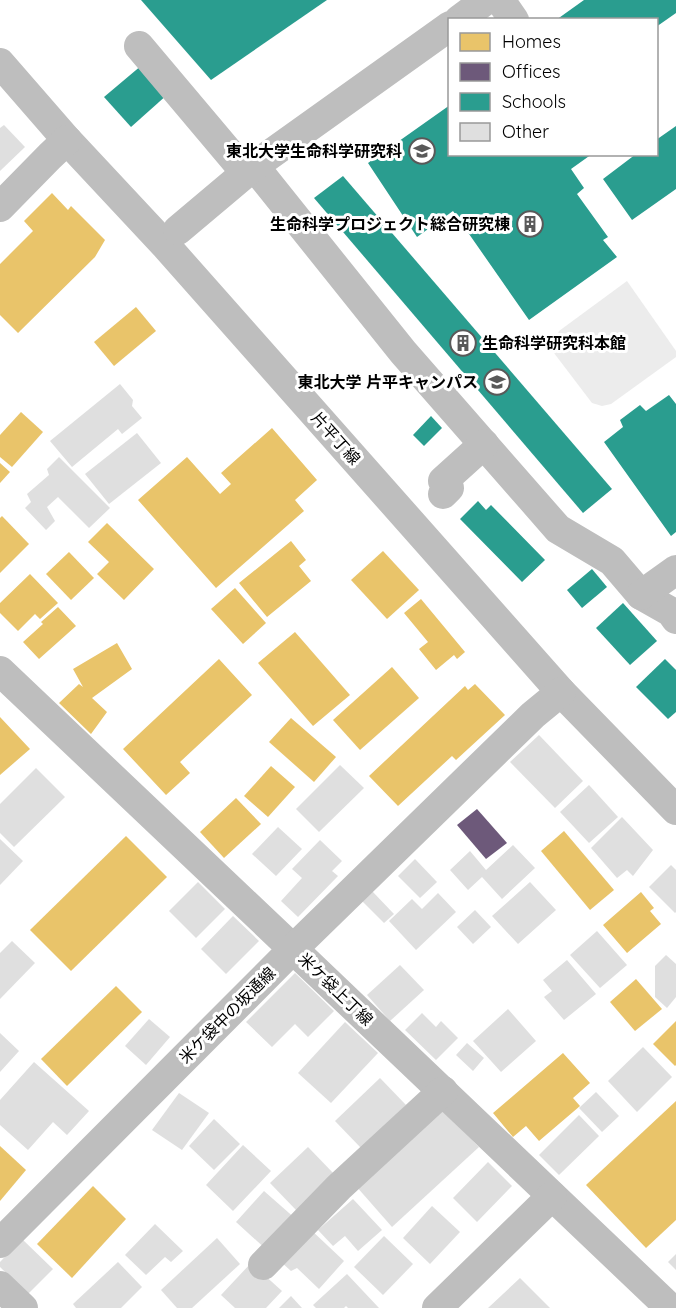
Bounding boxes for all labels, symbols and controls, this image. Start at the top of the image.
legend [448,18,658,156]
text: Homes [502,30,561,53]
text: Offices [502,60,561,83]
text: Schools [502,90,566,113]
text: Other [502,120,549,143]
school or university icon: 東北大学生命科学研究科 [407,136,437,166]
place label: 東北大学生命科学研究科 [226,141,402,161]
building icon: 生命科学プロジェクト総合研究棟 [515,209,545,239]
place label: 生命科学プロジェクト総合研究棟 [270,214,510,234]
building icon: 生命科学研究科本館 [448,328,478,358]
place label: 生命科学研究科本館 [482,333,626,353]
school or university icon: 東北大学 片平キャンパス [482,367,512,397]
place label: 東北大学 片平キャンパス [298,372,478,392]
street label: 片平丁線 [307,408,365,468]
street label: 米ケ袋上丁線 [295,948,377,1030]
street label: 米ケ袋中の坂通線 [175,963,279,1067]

